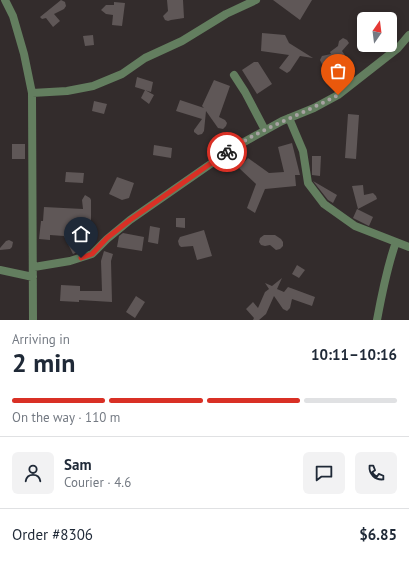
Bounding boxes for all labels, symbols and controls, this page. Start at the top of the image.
north arrow [357,12,397,52]
map controls [357,12,397,52]
pin [321,54,355,95]
icon: bag [327,60,349,82]
courier [207,132,247,172]
icon: bike [216,141,238,163]
pin [64,217,98,258]
icon: home [70,223,92,245]
text: Arriving in [12,331,70,348]
text: 10:11–10:16 [311,345,397,364]
text: 2 min [12,346,75,379]
text: On the way · 110 m [12,409,120,426]
button: person [12,452,54,494]
button: chat [303,452,345,494]
button: phone [355,452,397,494]
text: Sam [64,455,91,474]
text: Courier · 4.6 [64,474,131,491]
text: Order #8306 [12,525,93,544]
text: $6.85 [359,525,397,544]

